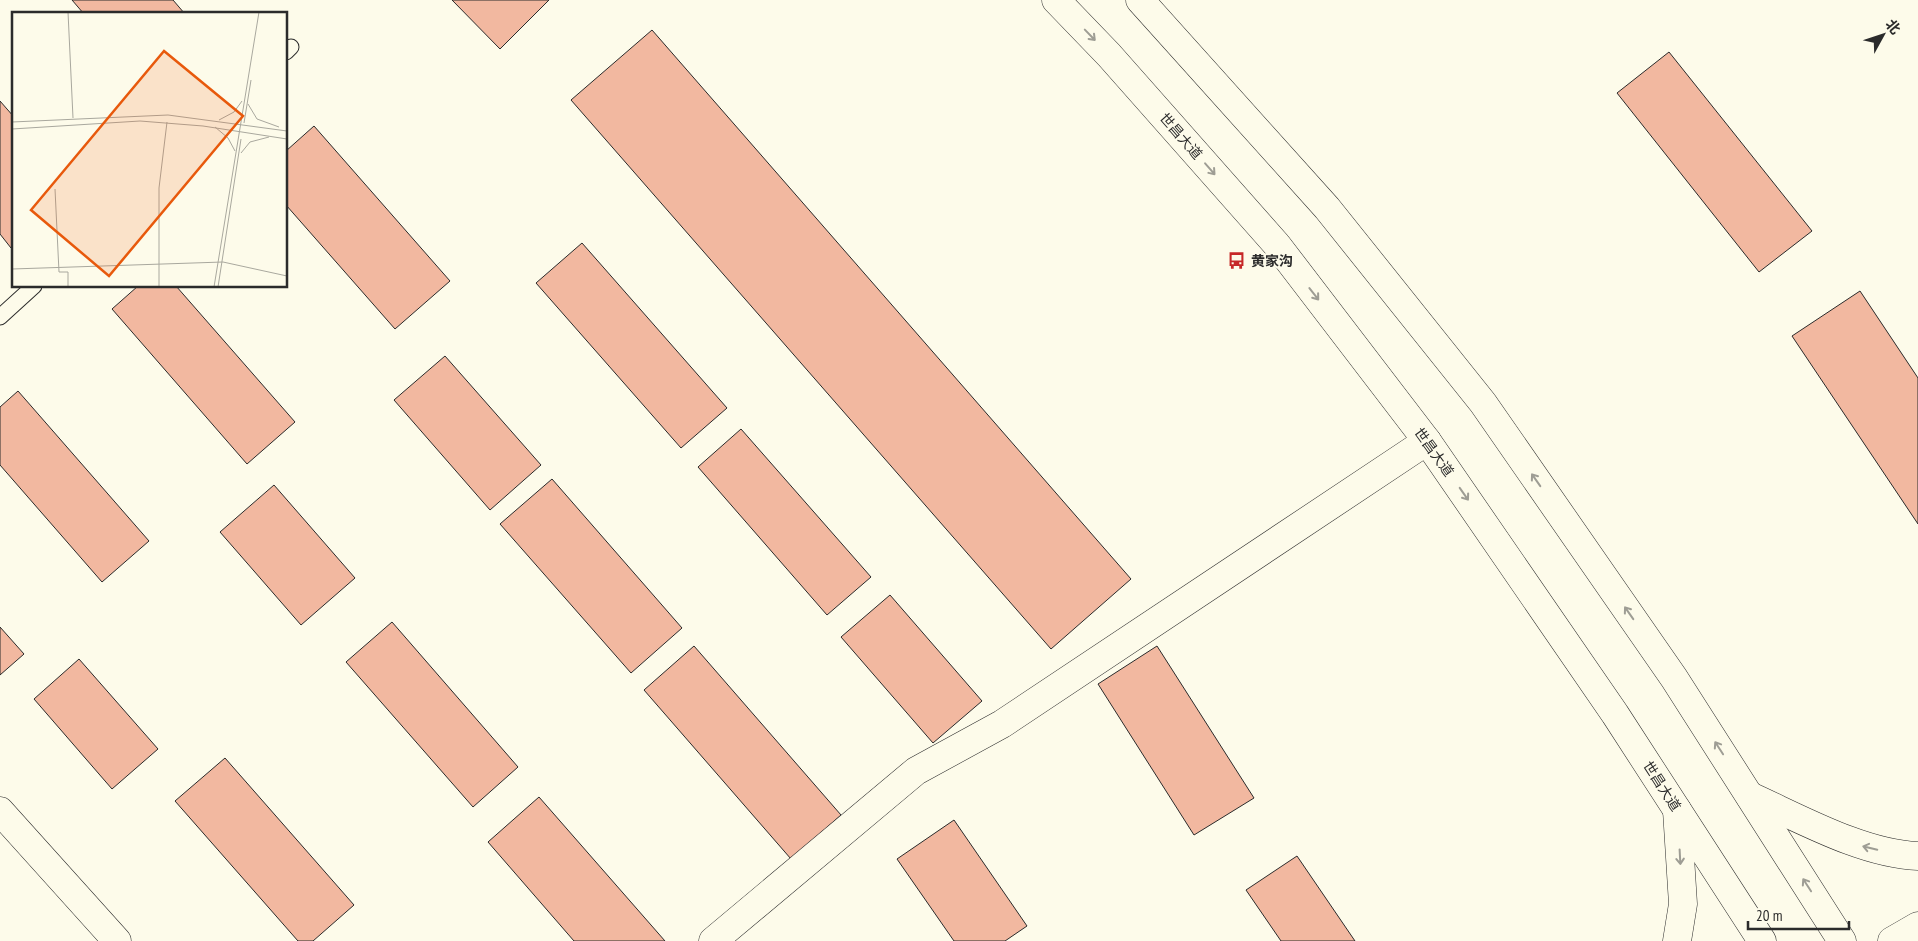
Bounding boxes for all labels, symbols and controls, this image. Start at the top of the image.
north arrow [1858,10,1908,60]
inset map [12,12,288,288]
text: 北 [1882,15,1904,38]
one-way arrow [1084,29,1096,41]
street label: 世昌大道 [1156,109,1206,163]
one-way arrow [1204,163,1216,176]
bus stop icon: 黄家沟 [1227,251,1247,271]
place label: 黄家沟 [1251,252,1293,270]
one-way arrow [1309,287,1320,300]
street label: 世昌大道 [1410,424,1458,480]
one-way arrow [1531,473,1541,487]
one-way arrow [1459,487,1469,501]
one-way arrow [1624,606,1634,620]
one-way arrow [1714,741,1725,755]
street label: 世昌大道 [1639,758,1685,814]
one-way arrow [1863,843,1879,852]
one-way arrow [1675,849,1684,865]
one-way arrow [1802,878,1812,892]
scale bar [1748,898,1849,930]
text: 20 m [1756,906,1782,925]

